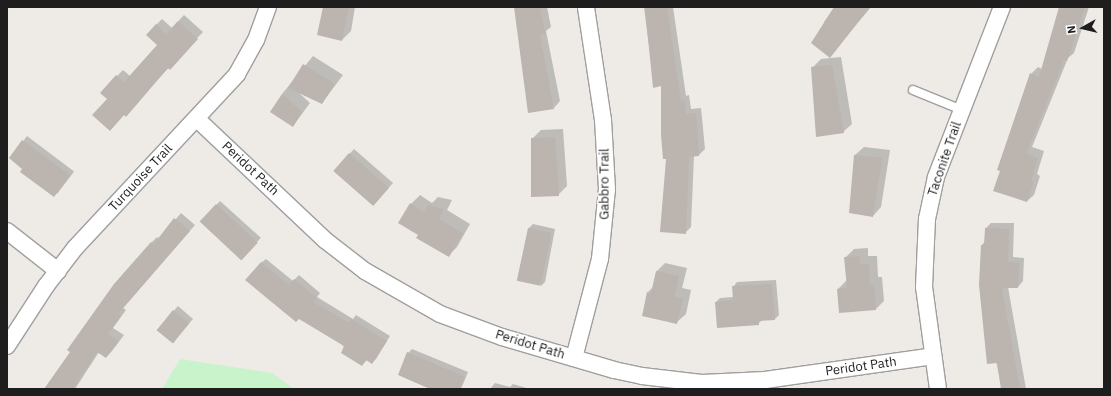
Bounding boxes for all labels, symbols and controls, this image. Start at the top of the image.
north arrow [1063,8,1103,48]
text: N [1064,25,1079,35]
street label: Taconite Trail [925,120,965,198]
street label: Peridot Path [218,139,282,199]
street label: Turquoise Trail [106,141,176,215]
street label: Gabbro Trail [597,148,613,220]
street label: Peridot Path [493,327,567,363]
street label: Peridot Path [824,354,898,380]

